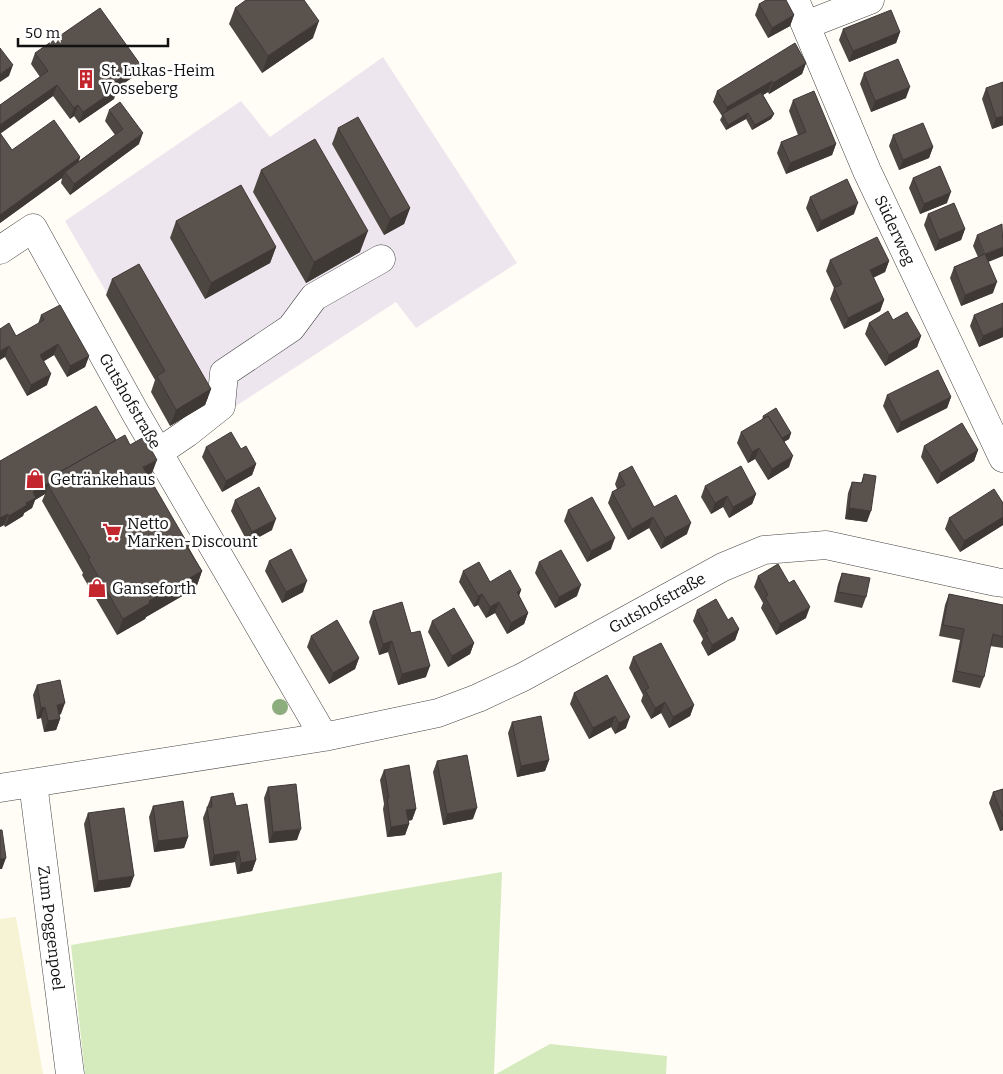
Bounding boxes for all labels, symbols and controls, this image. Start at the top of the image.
scale bar [18,15,168,47]
text: 50 m [25,24,61,42]
place label: St. Lukas-Heim Vosseberg [101,61,215,98]
building icon: St. Lukas-Heim Vosseberg [75,68,97,90]
street label: Süderweg [871,192,919,268]
street label: Gutshofstraße [95,350,165,452]
shop icon: Getränkehaus [24,468,46,490]
place label: Getränkehaus [50,470,155,489]
place label: Netto Marken-Discount [127,514,258,551]
supermarket icon: Netto Marken-Discount [101,521,123,543]
street label: Gutshofstraße [605,569,709,637]
shop icon: Ganseforth [86,577,108,599]
place label: Ganseforth [112,579,196,598]
street label: Zum Poggenpoel [34,865,68,992]

